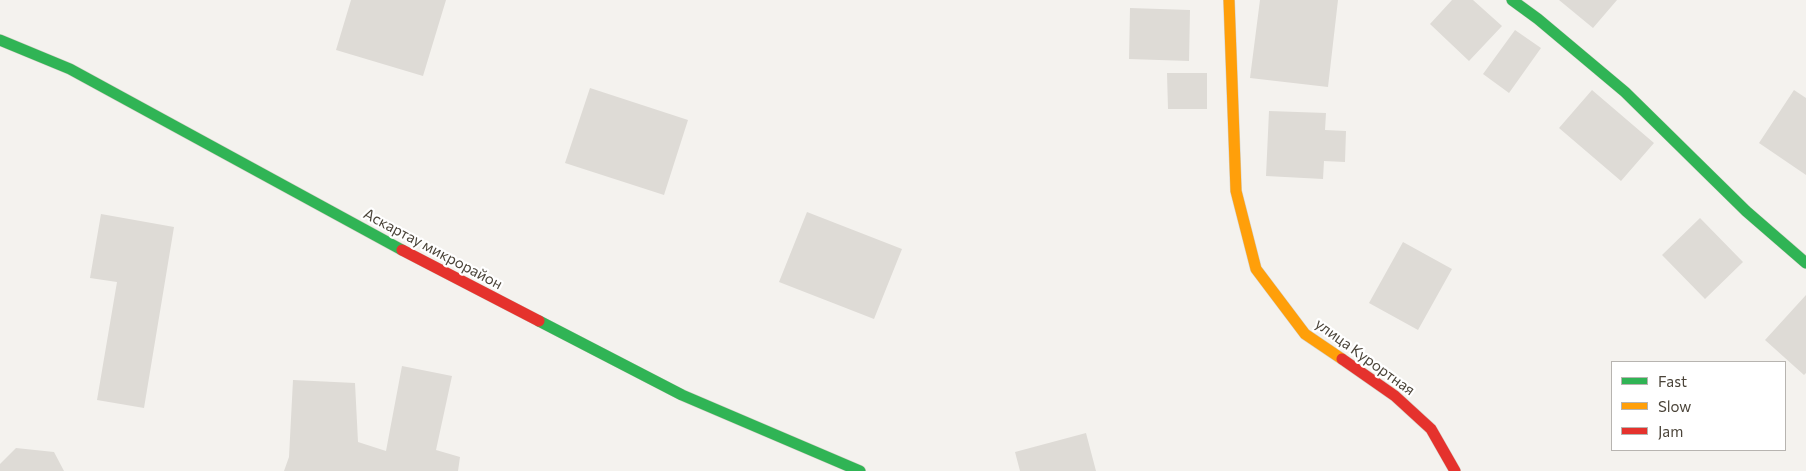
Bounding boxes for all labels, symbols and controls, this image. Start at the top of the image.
street label: Аскартау микрорайон [360,205,506,293]
street label: улица Курортная [1312,315,1418,399]
legend [1611,361,1786,451]
text: Fast [1658,372,1687,390]
text: Slow [1658,397,1691,415]
text: Jam [1658,422,1683,440]

